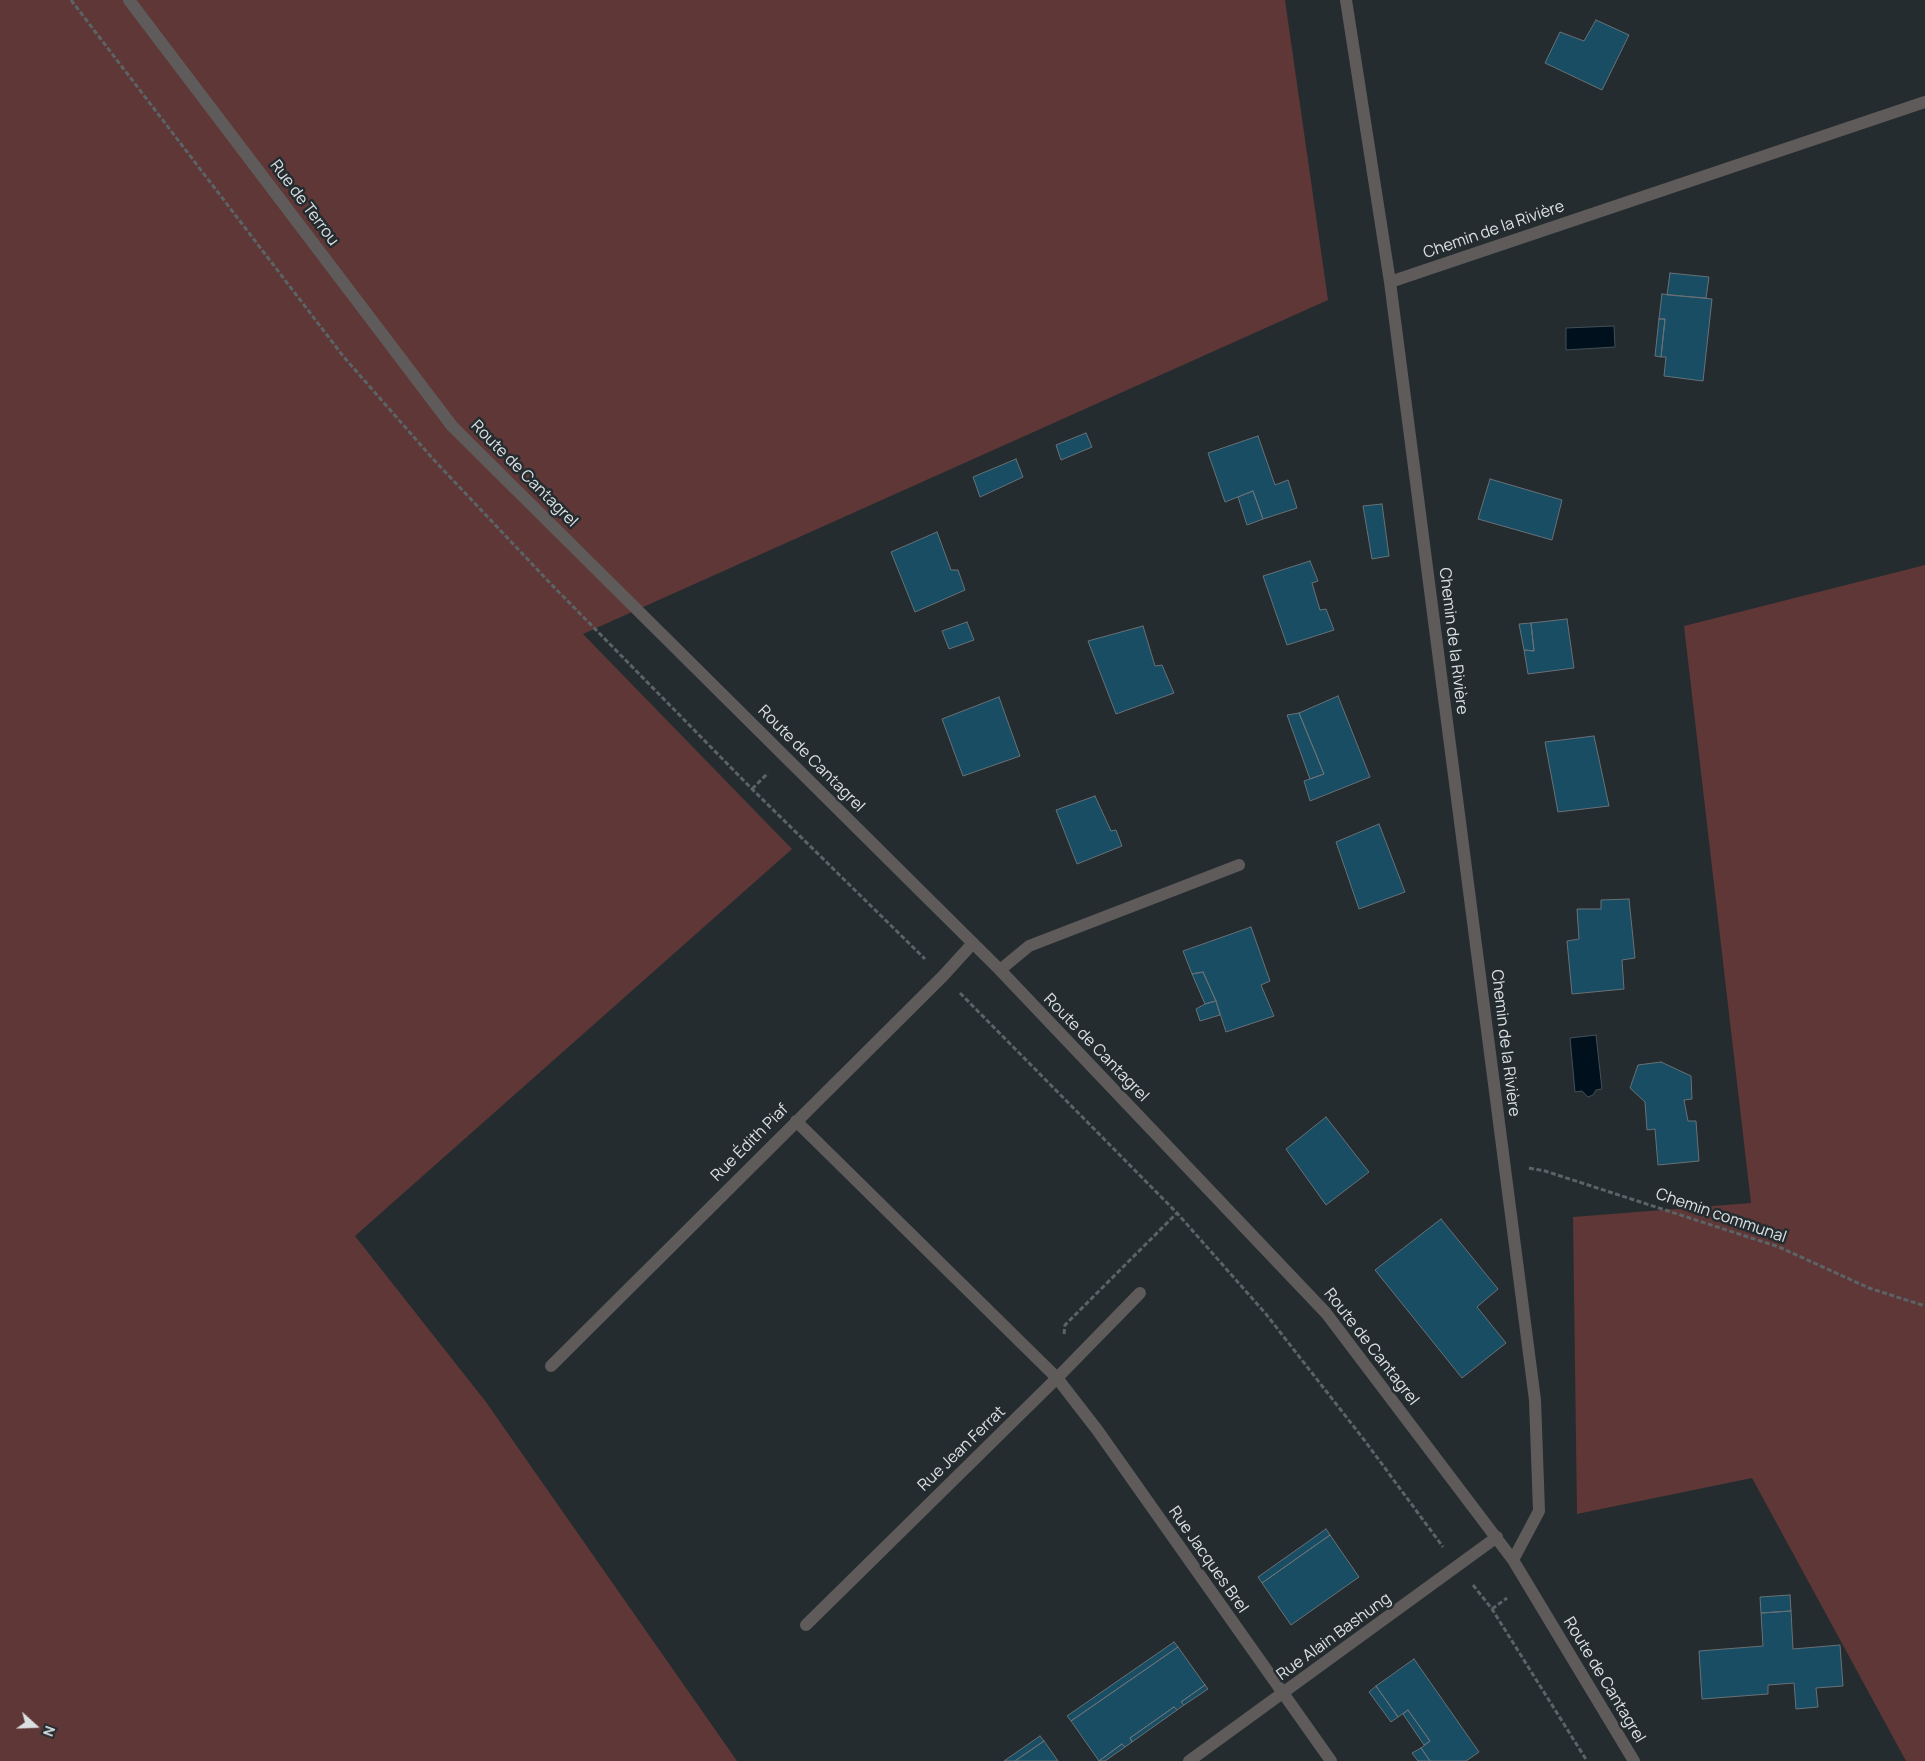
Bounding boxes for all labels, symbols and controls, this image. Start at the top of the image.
street label: Rue de Terrou [266,156,342,250]
street label: Chemin de la Rivière [1421,197,1567,263]
street label: Route de Cantagrel [467,417,581,531]
street label: Chemin de la Rivière [1434,566,1472,716]
street label: Route de Cantagrel [754,702,868,816]
street label: Chemin de la Rivière [1486,968,1524,1118]
street label: Route de Cantagrel [1039,990,1153,1106]
street label: Rue Édith Piaf [707,1100,793,1186]
street label: Chemin communal [1653,1185,1789,1247]
street label: Route de Cantagrel [1319,1285,1423,1409]
street label: Rue Jean Ferrat [914,1402,1010,1496]
street label: Rue Jacques Brel [1164,1503,1252,1617]
street label: Rue Alain Bashung [1273,1589,1395,1685]
street label: Route de Cantagrel [1559,1614,1649,1746]
north arrow [10,1701,60,1751]
text: N [39,1723,60,1739]

